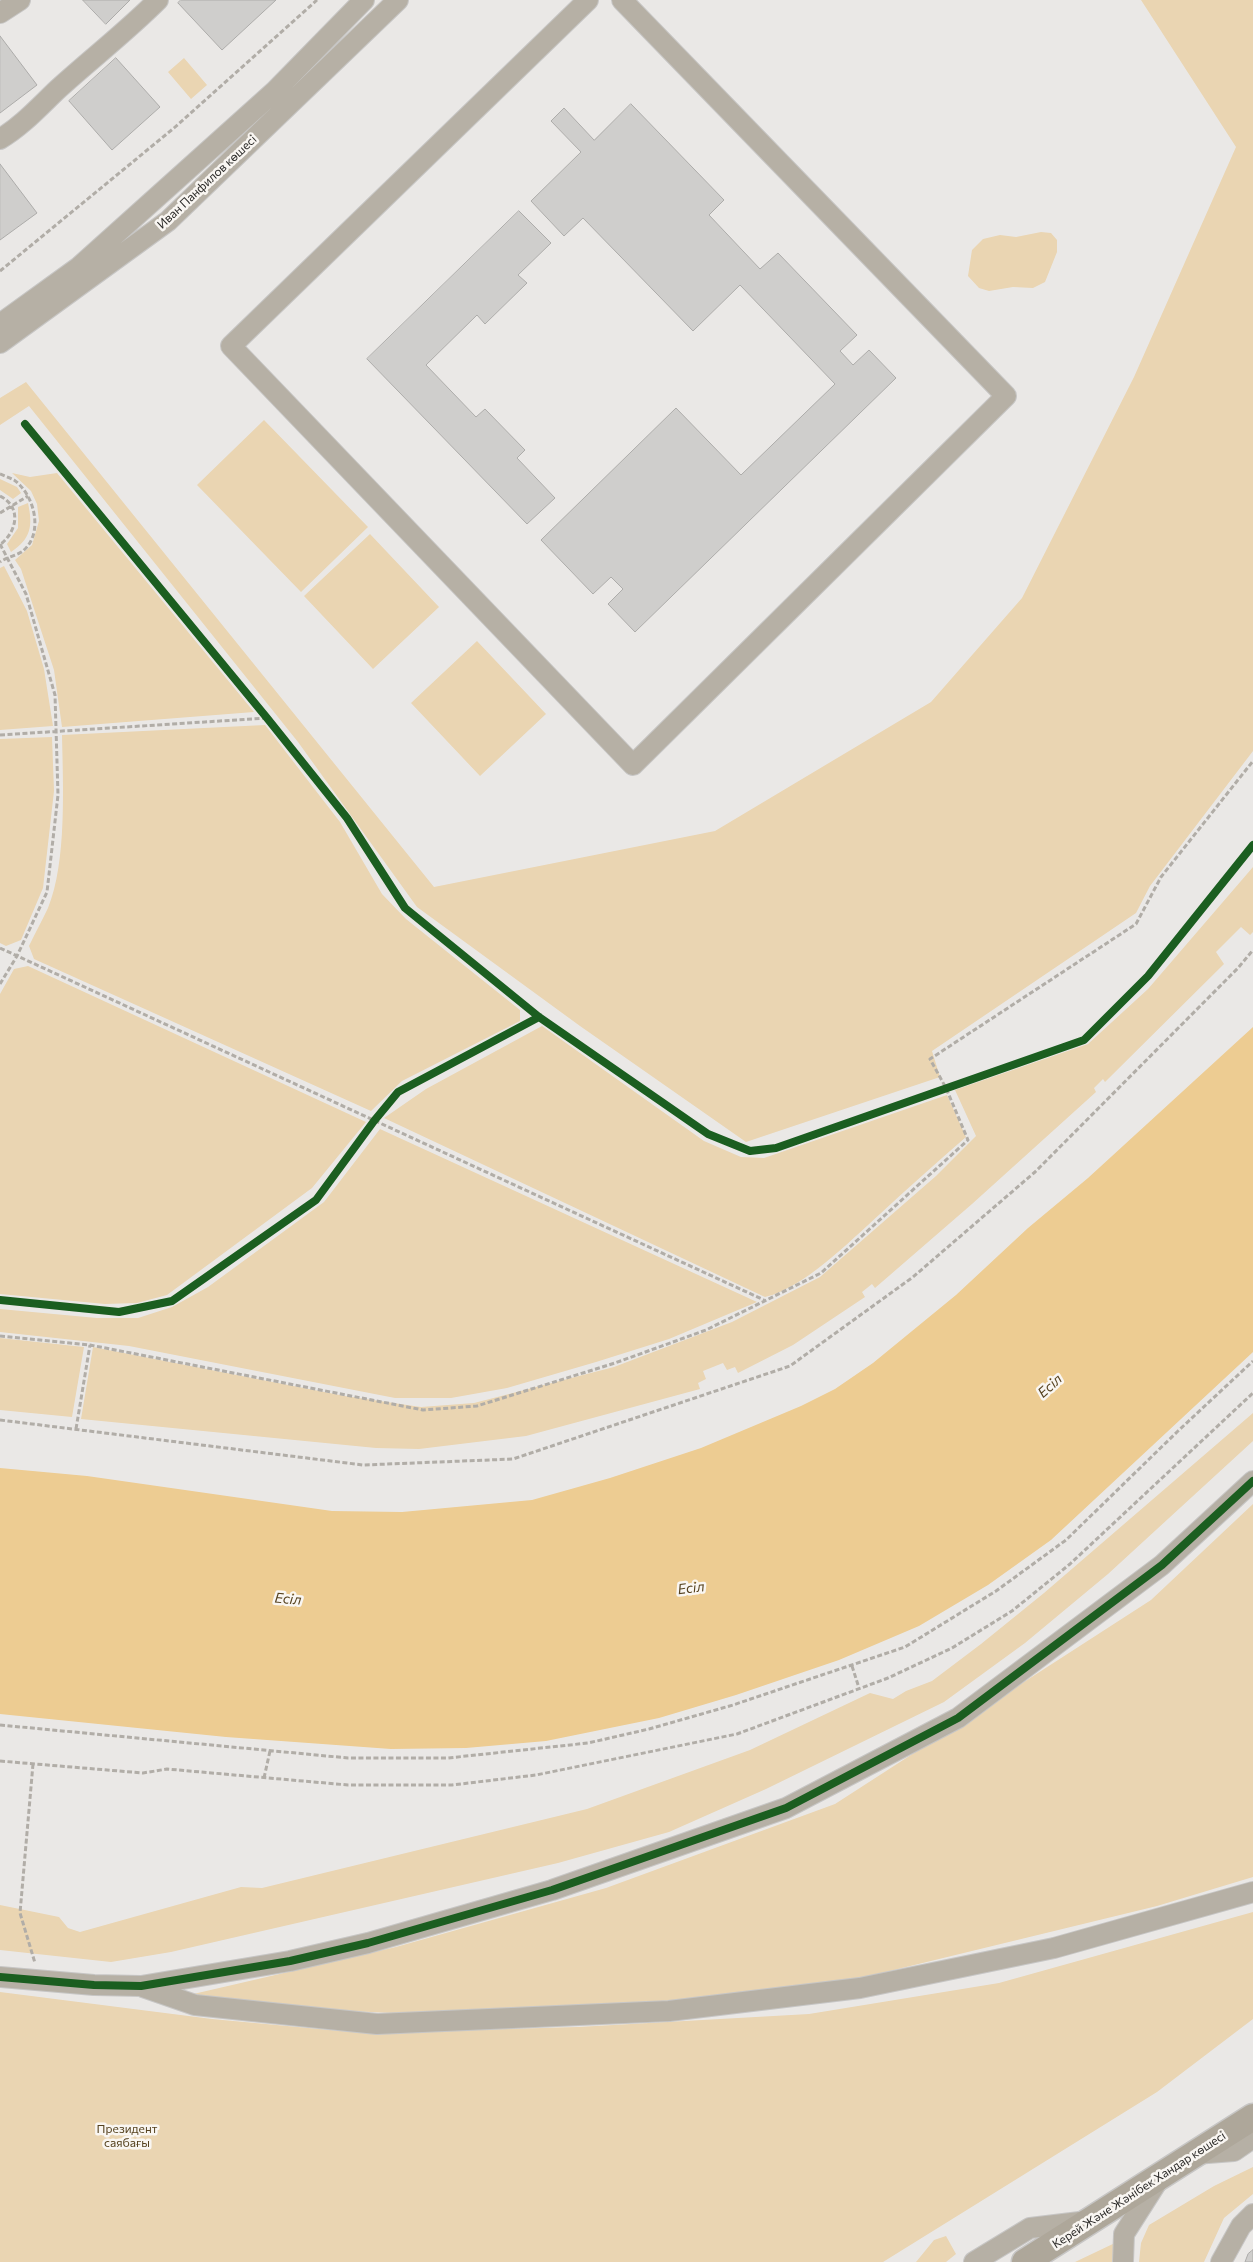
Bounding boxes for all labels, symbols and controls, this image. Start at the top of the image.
street label: Иван Панфилов көшесі [154,132,260,232]
water label: Есіл [1034,1371,1066,1401]
water label: Есіл [677,1578,705,1598]
water label: Есіл [274,1589,302,1609]
park label: Президент саябағы [97,2122,157,2150]
street label: Керей Және Жәнібек Хандар көшесі [1050,2128,1228,2252]

